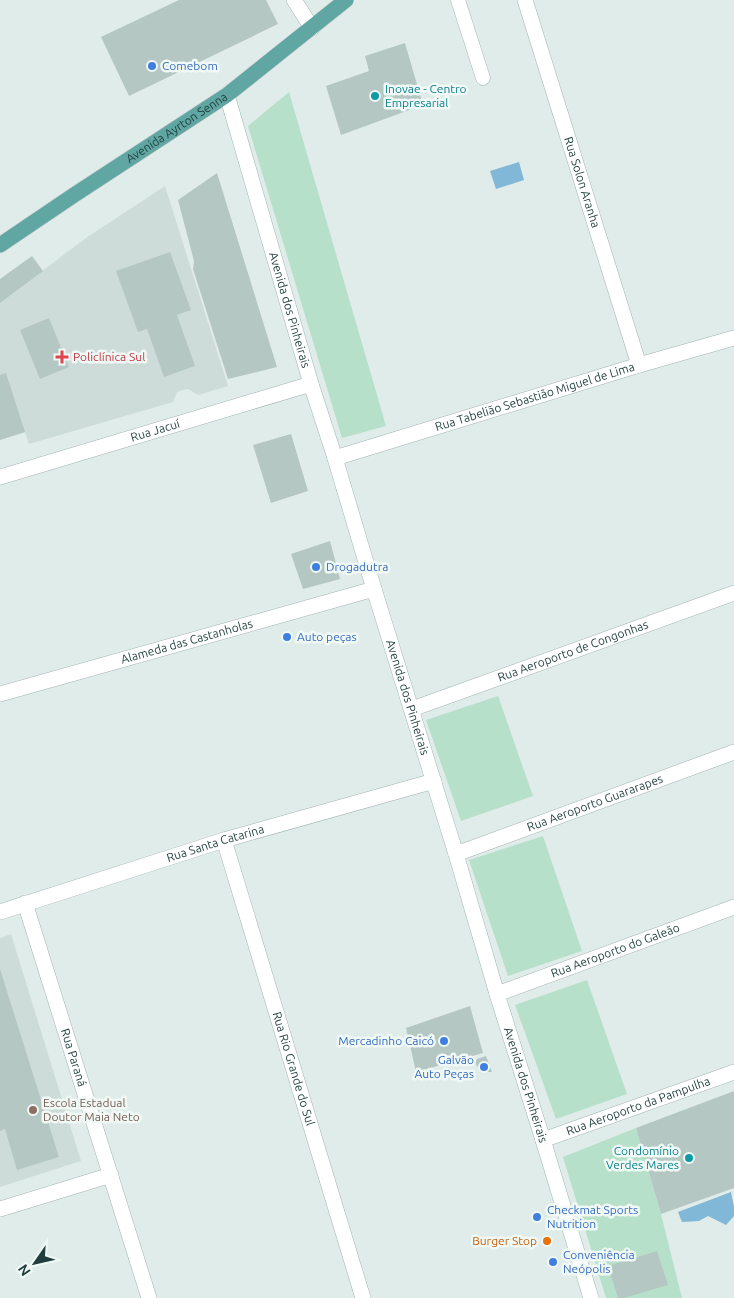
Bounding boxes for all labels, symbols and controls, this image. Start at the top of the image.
place label: Comebom [162,59,218,72]
marker: Comebom [146,60,158,72]
place label: Inovae - Centro Empresarial [385,82,467,109]
street label: Avenida Ayrton Senna [123,90,229,165]
marker: Inovae - Centro Empresarial [369,90,381,102]
street label: Rua Solon Aranha [562,135,603,229]
street label: Avenida dos Pinheirais [267,250,313,369]
marker: Policlínica Sul [55,350,69,364]
place label: Policlínica Sul [73,350,145,363]
street label: Rua Tabelião Sebastião Miguel de Lima [433,360,636,433]
street label: Rua Jacuí [129,416,182,444]
place label: Drogadutra [326,560,388,573]
marker: Drogadutra [310,561,322,573]
street label: Alameda das Castanholas [119,616,254,666]
street label: Rua Aeroporto de Congonhas [496,618,650,684]
place label: Auto peças [297,630,357,643]
marker: Auto peças [281,631,293,643]
street label: Avenida dos Pinheirais [384,638,432,757]
street label: Rua Aeroporto Guararapes [525,772,664,833]
street label: Rua Santa Catarina [165,822,265,864]
street label: Rua Aeroporto do Galeão [549,921,681,980]
street label: Rua Rio Grande do Sul [270,1010,317,1127]
street label: Avenida dos Pinheirais [502,1025,550,1144]
street label: Rua Paraná [59,1027,89,1088]
place label: Mercadinho Caicó [338,1034,434,1047]
marker: Mercadinho Caicó [438,1035,450,1047]
place label: Galvão Auto Peças [414,1053,474,1080]
marker: Galvão Auto Peças [478,1061,490,1073]
street label: Rua Aeroporto da Pampulha [564,1074,712,1137]
place label: Escola Estadual Doutor Maia Neto [43,1096,140,1123]
marker: Escola Estadual Doutor Maia Neto [27,1104,39,1116]
place label: Condomínio Verdes Mares [606,1144,679,1171]
marker: Condomínio Verdes Mares [683,1152,695,1164]
place label: Checkmat Sports Nutrition [547,1203,638,1230]
marker: Checkmat Sports Nutrition [531,1211,543,1223]
place label: Burger Stop [472,1234,537,1247]
marker: Burger Stop [541,1235,553,1247]
north arrow [10,1238,60,1288]
place label: Conveniência Neópolis [563,1248,635,1275]
marker: Conveniência Neópolis [547,1256,559,1268]
text: N [15,1261,34,1279]

